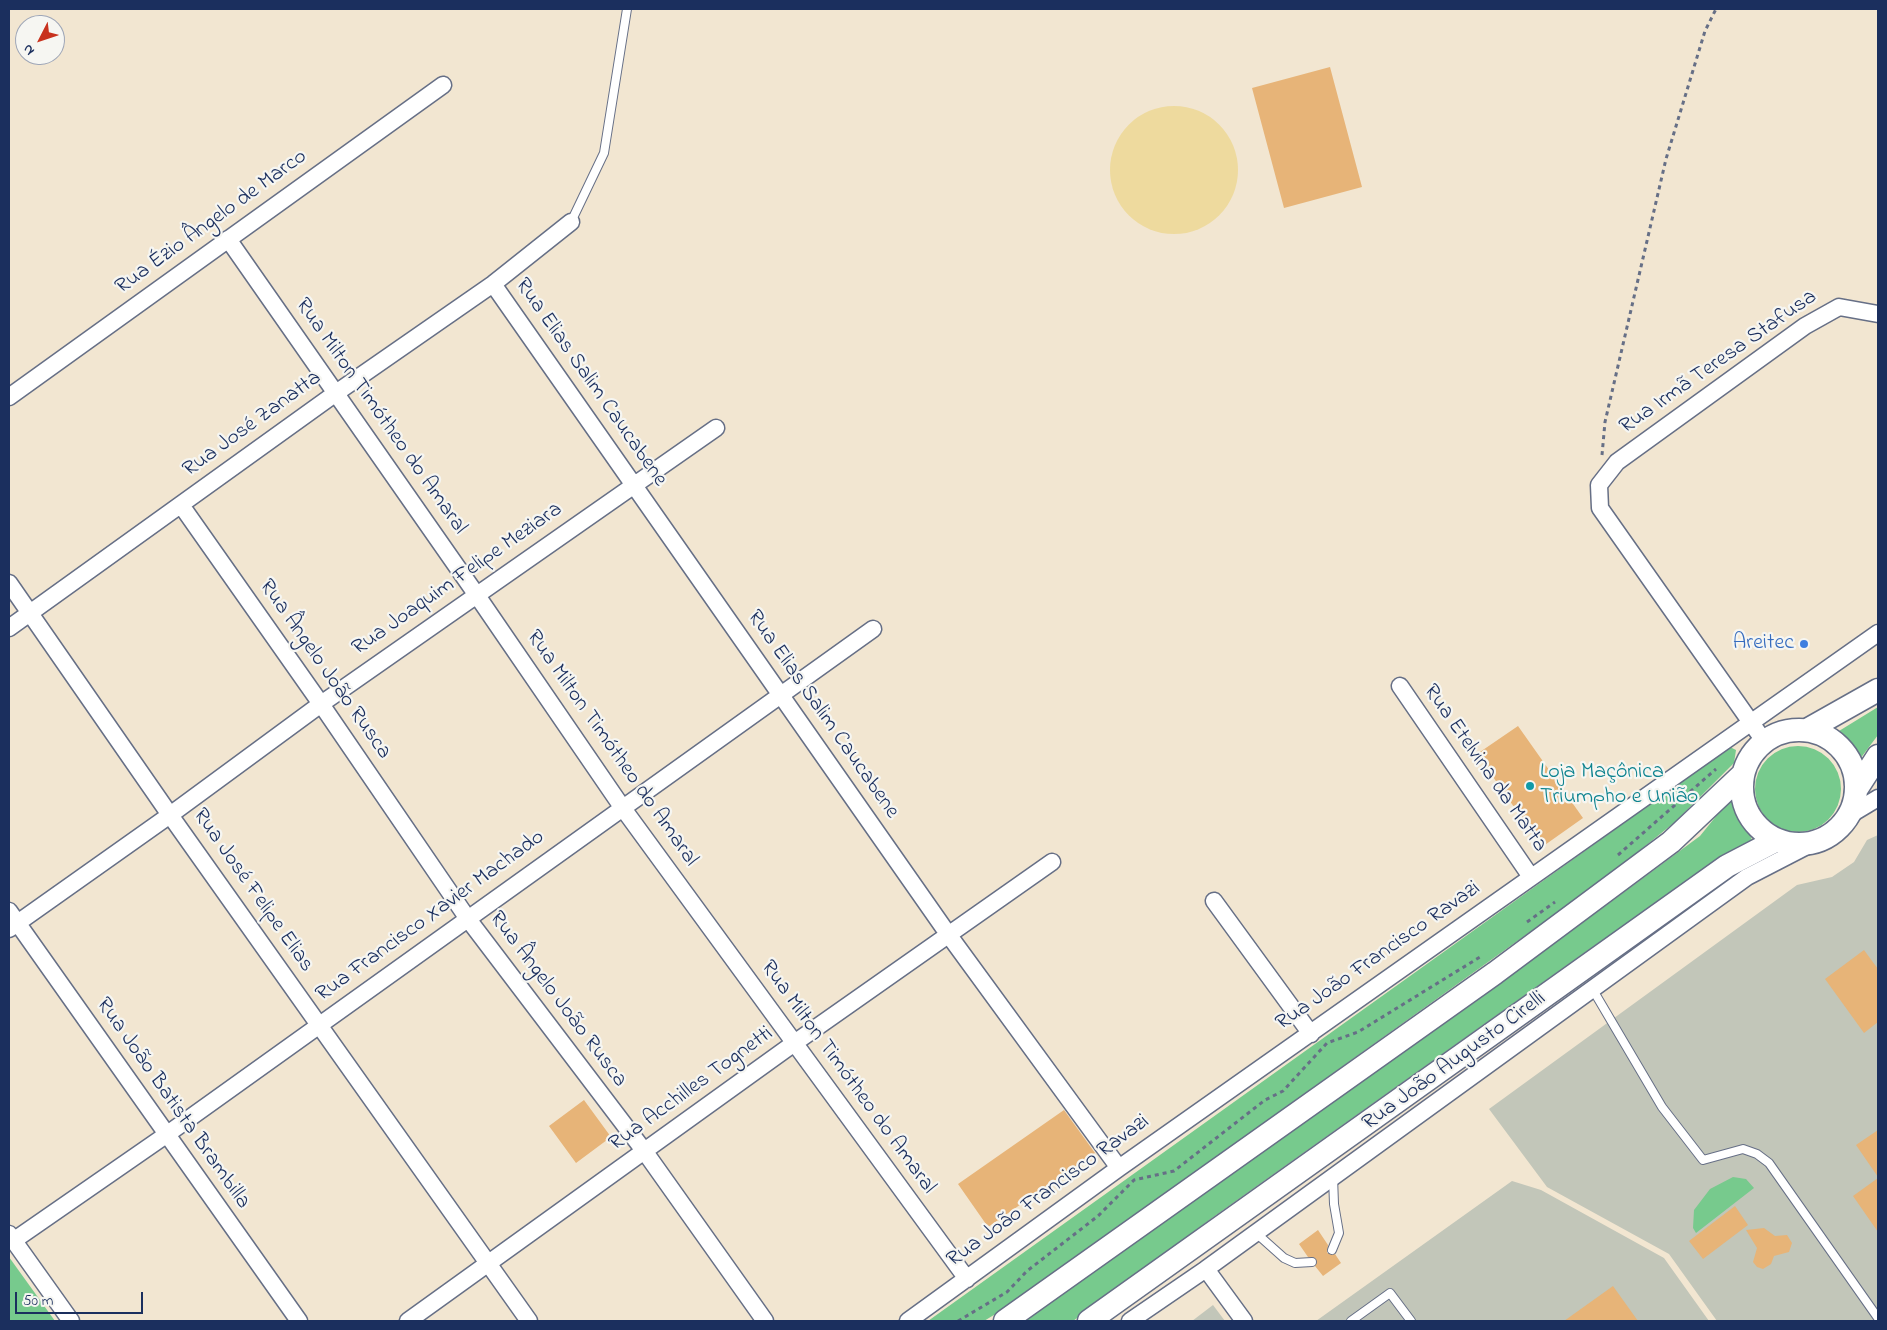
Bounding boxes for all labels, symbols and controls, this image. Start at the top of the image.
north arrow [15,15,65,65]
text: N [18,39,40,60]
street label: Rua Ézio Ângelo de Marco [111,145,313,301]
street label: Rua Elias Salim Caucabene [508,274,672,492]
street label: Rua Irmã Teresa Stafusa [1615,285,1823,441]
street label: Rua Milton Timótheo do Amaral [288,294,472,540]
street label: Rua José Zanatta [179,366,327,484]
street label: Rua Joaquim Felipe Meziara [348,497,568,663]
street label: Rua Ângelo João Rusca [252,575,396,765]
street label: Rua Elias Salim Caucabene [740,606,904,824]
street label: Rua Milton Timótheo do Amaral [519,626,703,872]
place label: Areitec [1733,631,1794,657]
marker: Areitec [1798,638,1810,650]
street label: Rua Etelvina da Matta [1416,680,1552,858]
place label: Loja Maçônica Triumpho e União [1540,760,1698,811]
marker: Loja Maçônica Triumpho e União [1524,780,1536,792]
street label: Rua José Felipe Elias [186,804,318,978]
street label: Rua Francisco Xavier Machado [312,825,550,1009]
street label: Rua João Francisco Ravazi [1272,876,1486,1038]
street label: Rua Ângelo João Rusca [482,907,632,1093]
street label: Rua Milton Timótheo do Amaral [753,956,941,1200]
street label: Rua João Augusto Cirelli [1358,987,1552,1137]
street label: Rua João Batista Brambilla [89,993,255,1215]
street label: Rua Acchilles Tognetti [605,1022,779,1158]
street label: Rua João Francisco Ravazi [943,1110,1155,1274]
scale bar [18,1282,145,1314]
text: 50 m [23,1290,53,1312]

